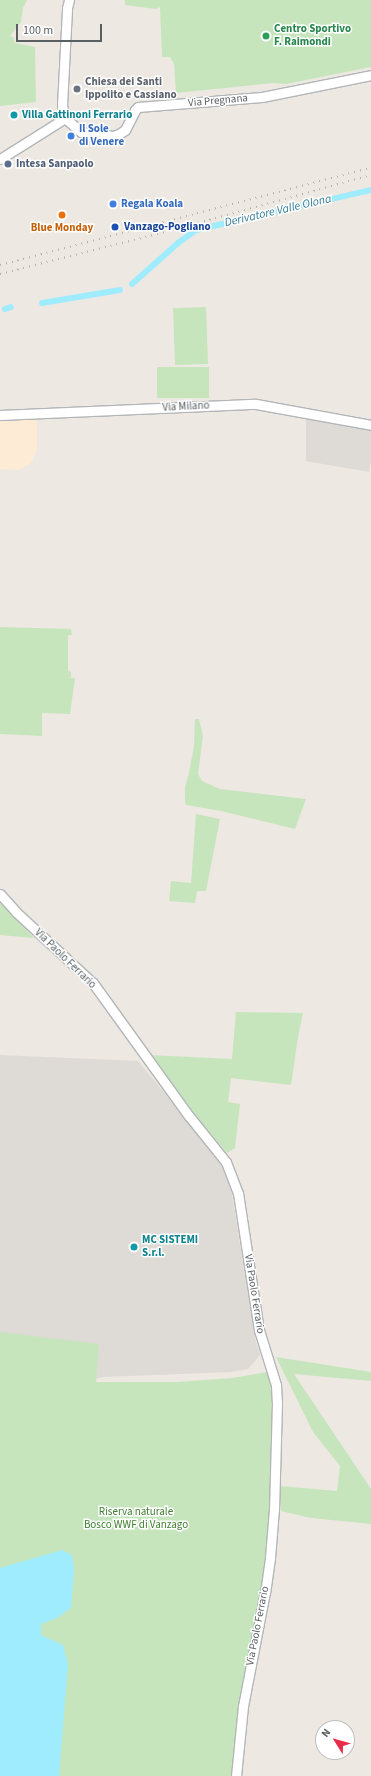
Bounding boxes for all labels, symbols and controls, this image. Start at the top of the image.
scale bar [18,16,104,42]
text: 100 m [23,22,53,39]
place label: Centro Sportivo F. Raimondi [274,23,351,49]
marker: Centro Sportivo F. Raimondi [261,31,271,41]
place label: Chiesa dei Santi Ippolito e Cassiano [85,76,177,102]
marker: Chiesa dei Santi Ippolito e Cassiano [72,84,82,94]
street label: Via Pregnana [188,92,248,110]
place label: Villa Gattinoni Ferrario [22,108,132,122]
marker: Villa Gattinoni Ferrario [9,110,19,120]
place label: Il Sole di Venere [79,123,124,149]
marker: Il Sole di Venere [66,131,76,141]
place label: Intesa Sanpaolo [16,157,94,171]
marker: Intesa Sanpaolo [3,159,13,169]
water label: Derivatore Valle Olona [223,192,333,230]
place label: Regala Koala [121,197,183,211]
marker: Regala Koala [108,199,118,209]
marker: Blue Monday [57,210,67,220]
place label: Vanzago-Pogliano [124,220,211,234]
place label: Blue Monday [31,221,93,235]
marker: Vanzago-Pogliano [109,221,121,233]
street label: Via Milano [162,399,210,415]
street label: Via Paolo Ferrario [31,926,99,992]
place label: MC SISTEMI S.r.l. [142,1234,198,1260]
marker: MC SISTEMI S.r.l. [129,1242,139,1252]
street label: Via Paolo Ferrario [241,1253,267,1335]
park label: Riserva naturale Bosco WWF di Vanzago [84,1506,188,1532]
street label: Via Paolo Ferrario [244,1585,272,1667]
north arrow [315,1720,355,1760]
text: N [318,1726,334,1741]

